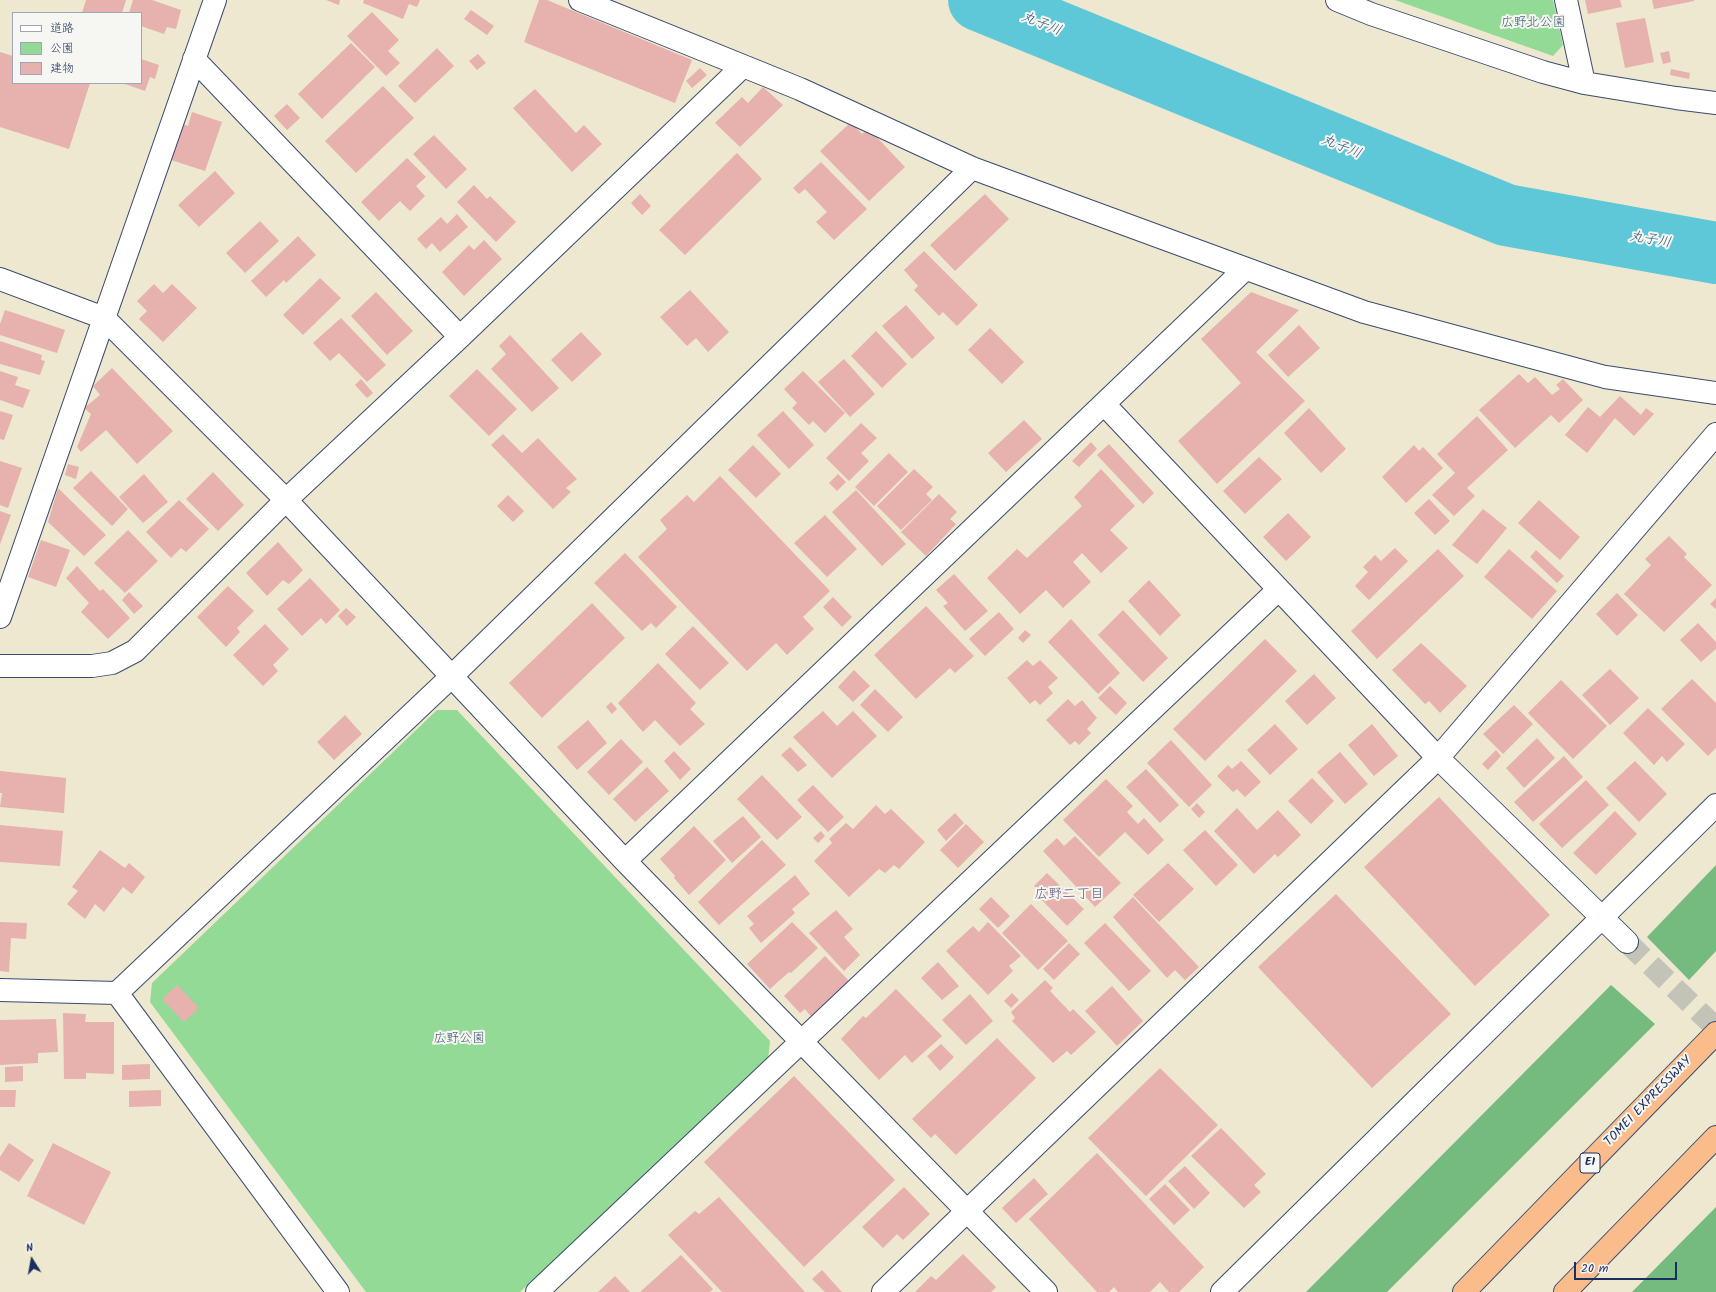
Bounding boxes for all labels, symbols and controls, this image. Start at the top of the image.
water label: 丸子川 [1018,9,1064,41]
legend [12,12,142,84]
park label: 広野北公園 [1501,16,1565,32]
text: 道路 [50,19,74,38]
text: 公園 [50,39,74,58]
text: 建物 [50,59,74,78]
water label: 丸子川 [1318,132,1364,164]
water label: 丸子川 [1628,229,1672,253]
district label: 広野二丁目 [1034,888,1104,904]
park label: 広野公園 [433,1032,485,1048]
street label: TOMEI EXPRESSWAY [1602,1054,1696,1150]
road number: E1 [1580,1153,1600,1173]
text: N [25,1239,35,1258]
north arrow [12,1240,52,1280]
scale bar [1576,1254,1679,1280]
text: 20 m [1581,1259,1608,1278]

